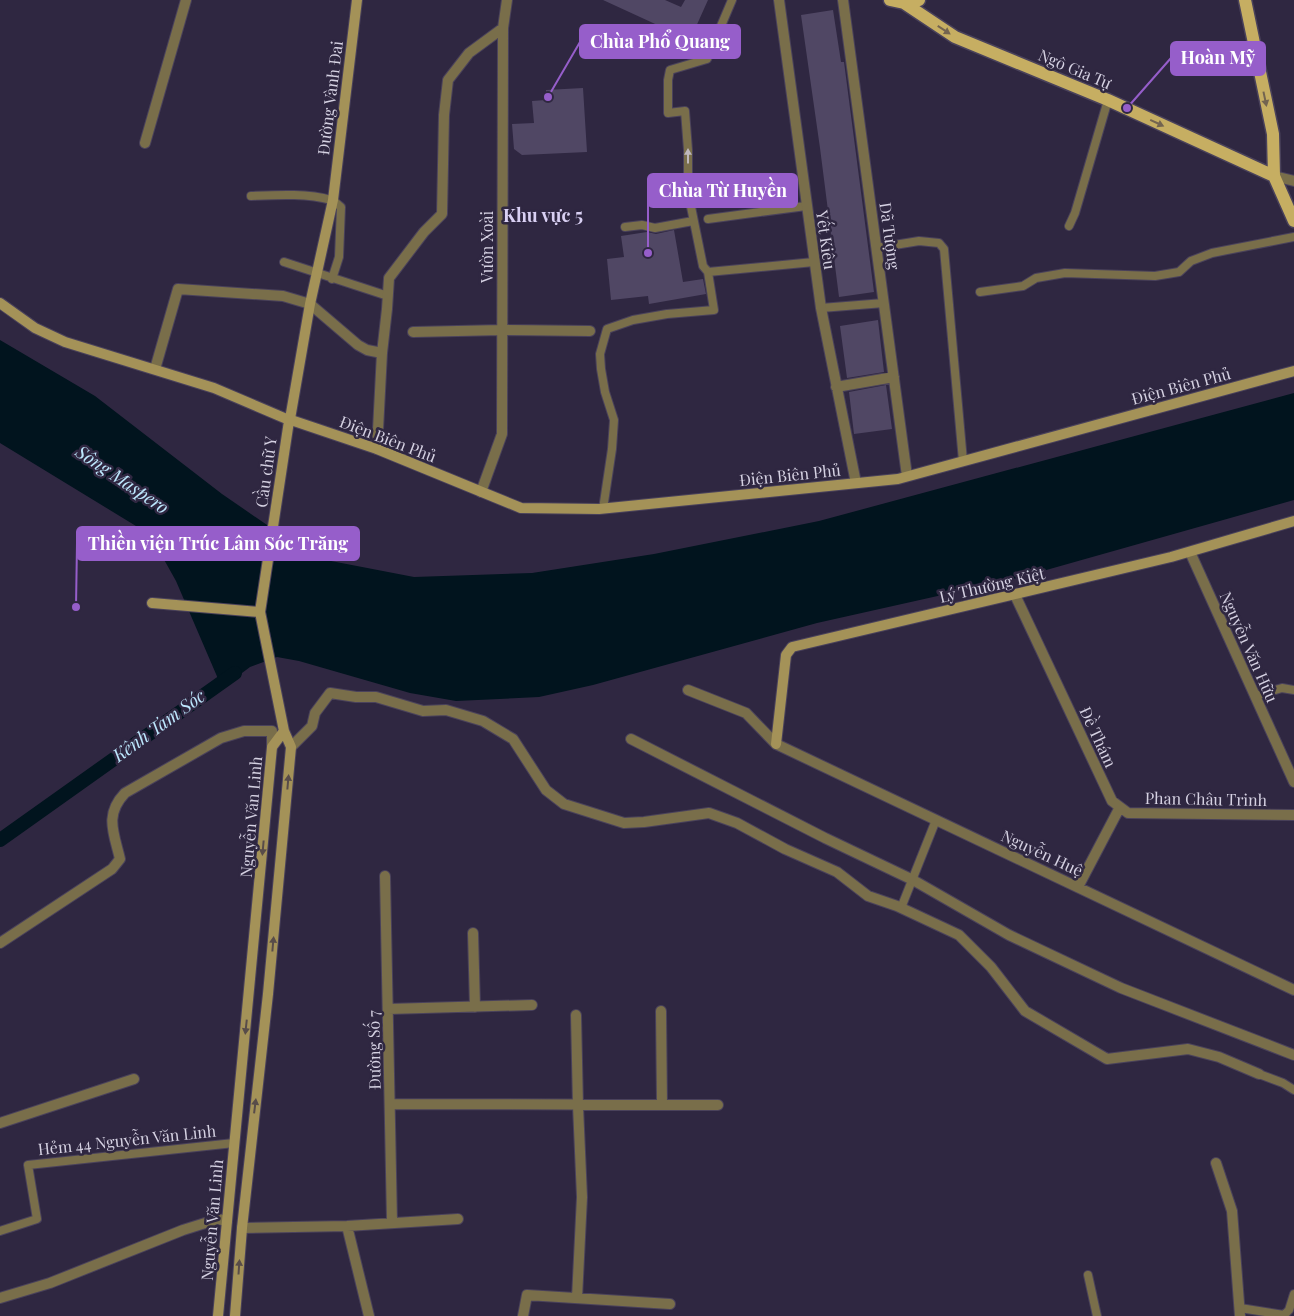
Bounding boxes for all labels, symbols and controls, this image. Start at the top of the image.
callout: Chùa Phổ Quang [580,25,740,58]
one-way arrow [938,25,951,35]
text: Chùa Phổ Quang [590,29,730,53]
street label: Đường Vành Đai [312,39,347,156]
callout: Hoàn Mỹ [1171,42,1265,75]
street label: Ngô Gia Tự [1035,44,1116,94]
text: Hoàn Mỹ [1181,45,1256,69]
one-way arrow [1262,92,1270,108]
one-way arrow [1150,119,1164,127]
one-way arrow [684,148,692,164]
callout: Chùa Từ Huyền [648,174,797,207]
text: Chùa Từ Huyền [659,176,787,202]
street label: Dã Tượng [875,201,906,271]
district label: Khu vực 5 [503,203,583,227]
street label: Yết Kiêu [812,208,843,271]
street label: Vườn Xoài [476,211,497,284]
street label: Điện Biên Phủ [1129,362,1233,409]
street label: Điện Biên Phủ [337,410,440,467]
street label: Cầu chữ Y [248,434,281,509]
water label: Sông Maspero [71,439,174,519]
street label: Điện Biên Phủ [738,459,842,490]
callout: Thiền viện Trúc Lâm Sóc Trăng [77,527,359,560]
text: Thiền viện Trúc Lâm Sóc Trăng [88,529,348,555]
street label: Lý Thường Kiệt [937,562,1047,607]
street label: Nguyễn Văn Hữu [1216,588,1283,705]
water label: Kênh Tam Sóc [106,683,210,767]
street label: Đề Thám [1075,702,1123,771]
street label: Nguyễn Văn Linh [235,755,266,878]
one-way arrow [284,774,292,790]
street label: Phan Châu Trinh [1145,787,1268,810]
street label: Nguyễn Huệ [998,824,1086,881]
one-way arrow [259,840,267,856]
one-way arrow [269,936,277,952]
street label: Đường Số 7 [360,1010,385,1090]
one-way arrow [242,1019,250,1035]
one-way arrow [251,1097,259,1113]
street label: Hẻm 44 Nguyễn Văn Linh [37,1120,218,1159]
street label: Nguyễn Văn Linh [196,1158,227,1281]
one-way arrow [235,1259,243,1275]

